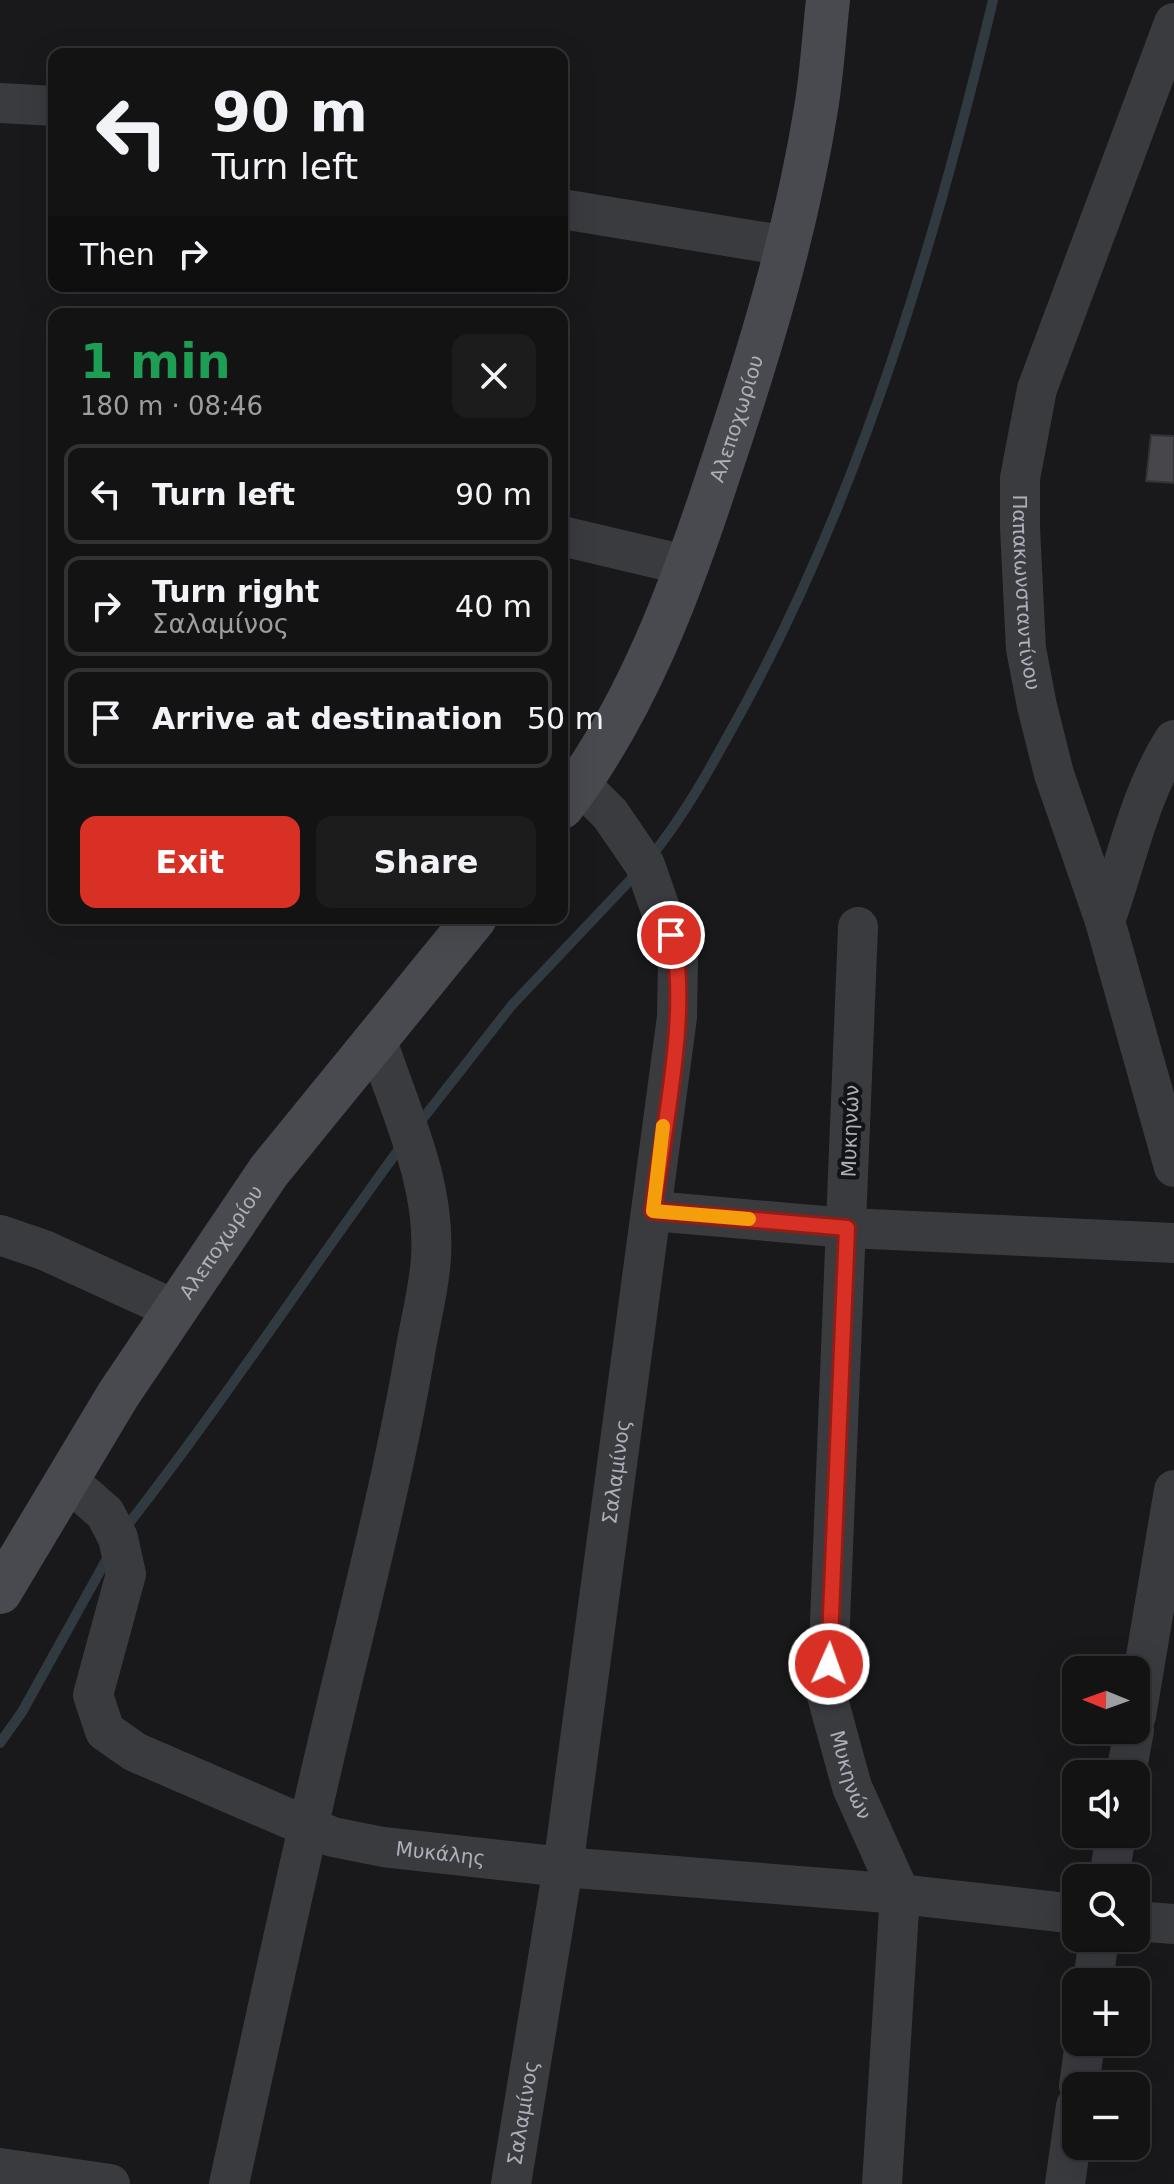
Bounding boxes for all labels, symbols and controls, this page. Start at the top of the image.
text: 90 m [212,79,368,144]
icon: left [80,80,184,184]
text: Turn left [212,146,358,187]
icon: right [171,232,215,276]
text: Then [80,237,155,272]
text: 1 min [80,333,231,389]
button: close [452,334,536,418]
street label: Αλεποχωρίου [705,352,768,485]
text: 180 m · 08:46 [80,391,263,421]
icon: left [84,472,128,516]
text: Turn left [152,477,295,512]
text: 90 m [455,477,532,512]
street label: Παπακωνσταντίνου [1008,495,1046,692]
text: Turn right [152,574,319,609]
icon: right [84,584,128,628]
text: 40 m [455,589,532,624]
text: Σαλαμίνος [152,609,289,639]
icon: arrive [84,696,128,740]
text: Arrive at destination [152,701,503,736]
text: 50 m [527,701,604,736]
button: Exit [80,816,300,908]
button: Share [316,816,536,908]
pin [637,901,705,969]
icon: arrive [649,913,693,957]
street label: Μυκηνών [836,1084,864,1178]
street label: Αλεποχωρίου [174,1181,268,1304]
street label: Σαλαμίνος [597,1418,635,1526]
position arrow [787,1622,871,1706]
north arrow [1062,1656,1150,1744]
map controls [1062,1656,1150,2160]
street label: Μυκηνών [825,1728,877,1823]
button: sound [1062,1760,1150,1848]
street label: Μυκάλης [394,1836,487,1870]
button: search [1062,1864,1150,1952]
button: + [1062,1968,1150,2056]
street label: Σαλαμίνος [502,2059,543,2167]
button: − [1062,2072,1150,2160]

